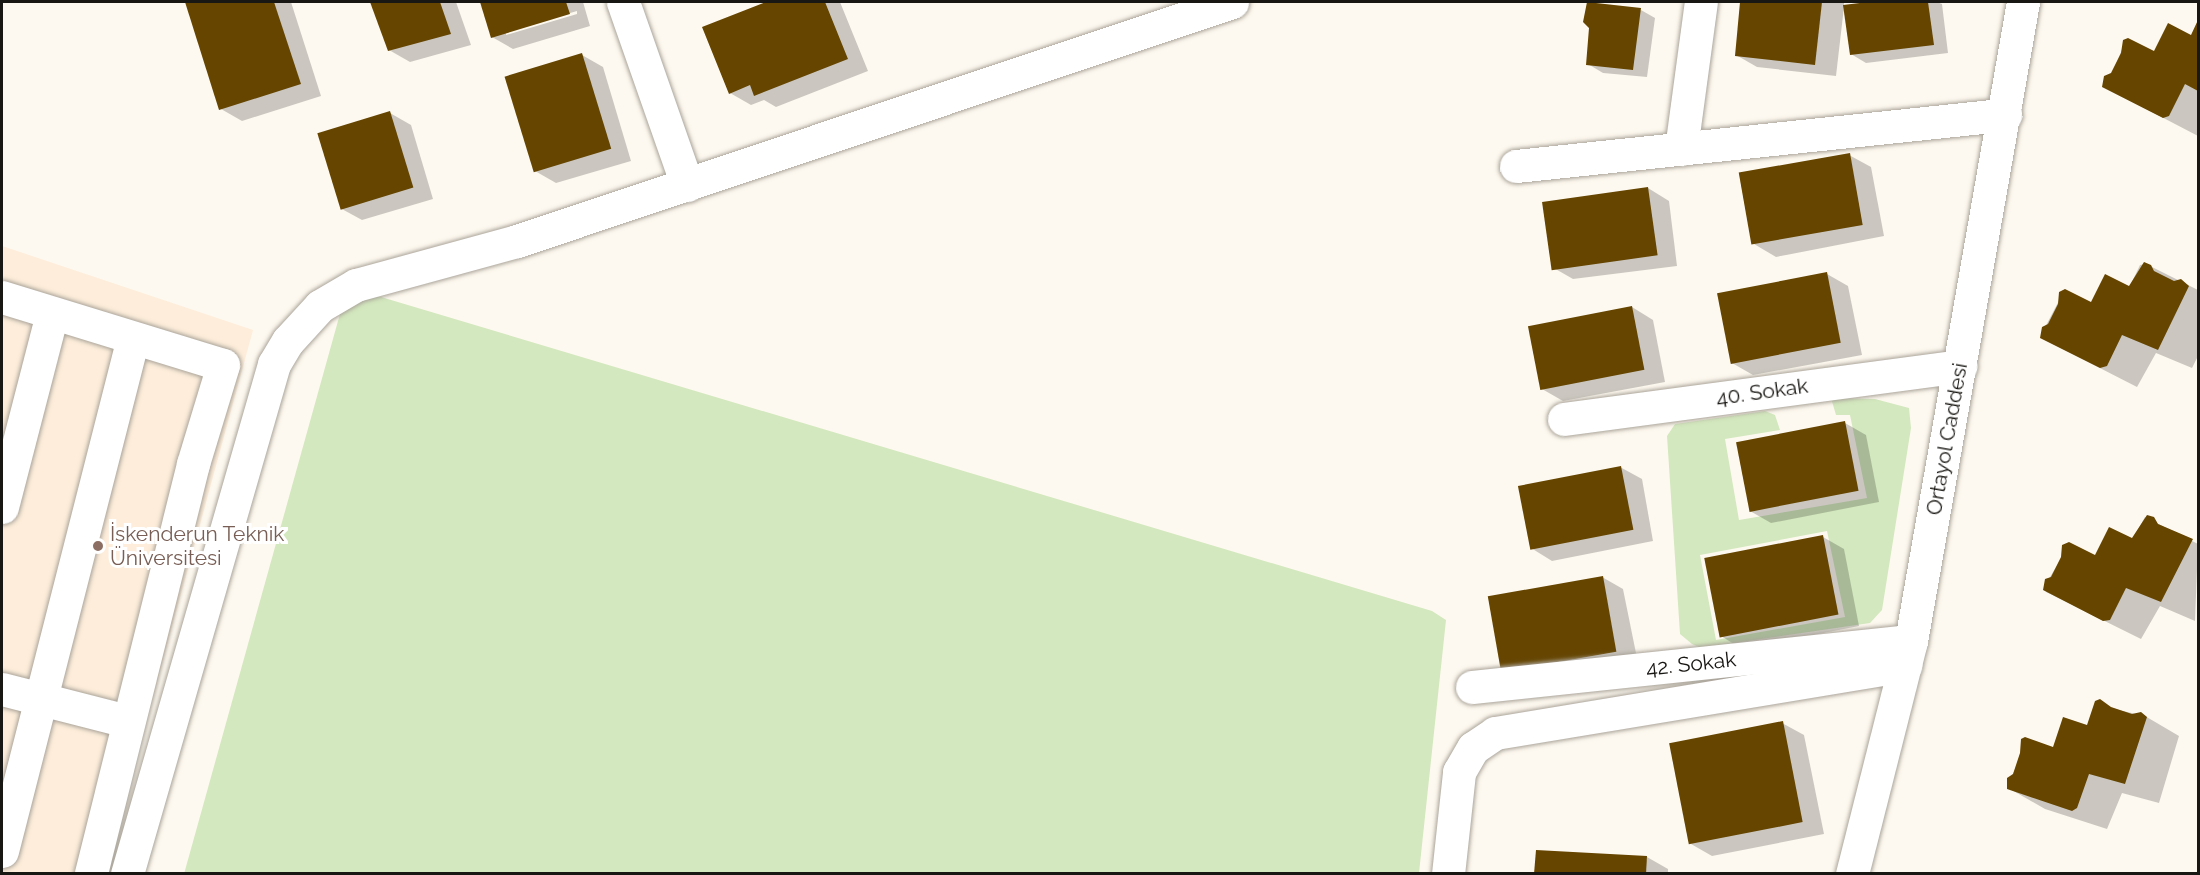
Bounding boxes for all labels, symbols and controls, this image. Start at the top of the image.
street label: Ortayol Caddesi [1921,361,1973,517]
street label: 40. Sokak [1714,373,1810,411]
place label: İskenderun Teknik Üniversitesi [110,521,285,571]
marker: İskenderun Teknik Üniversitesi [91,539,105,553]
street label: 42. Sokak [1645,647,1737,681]

